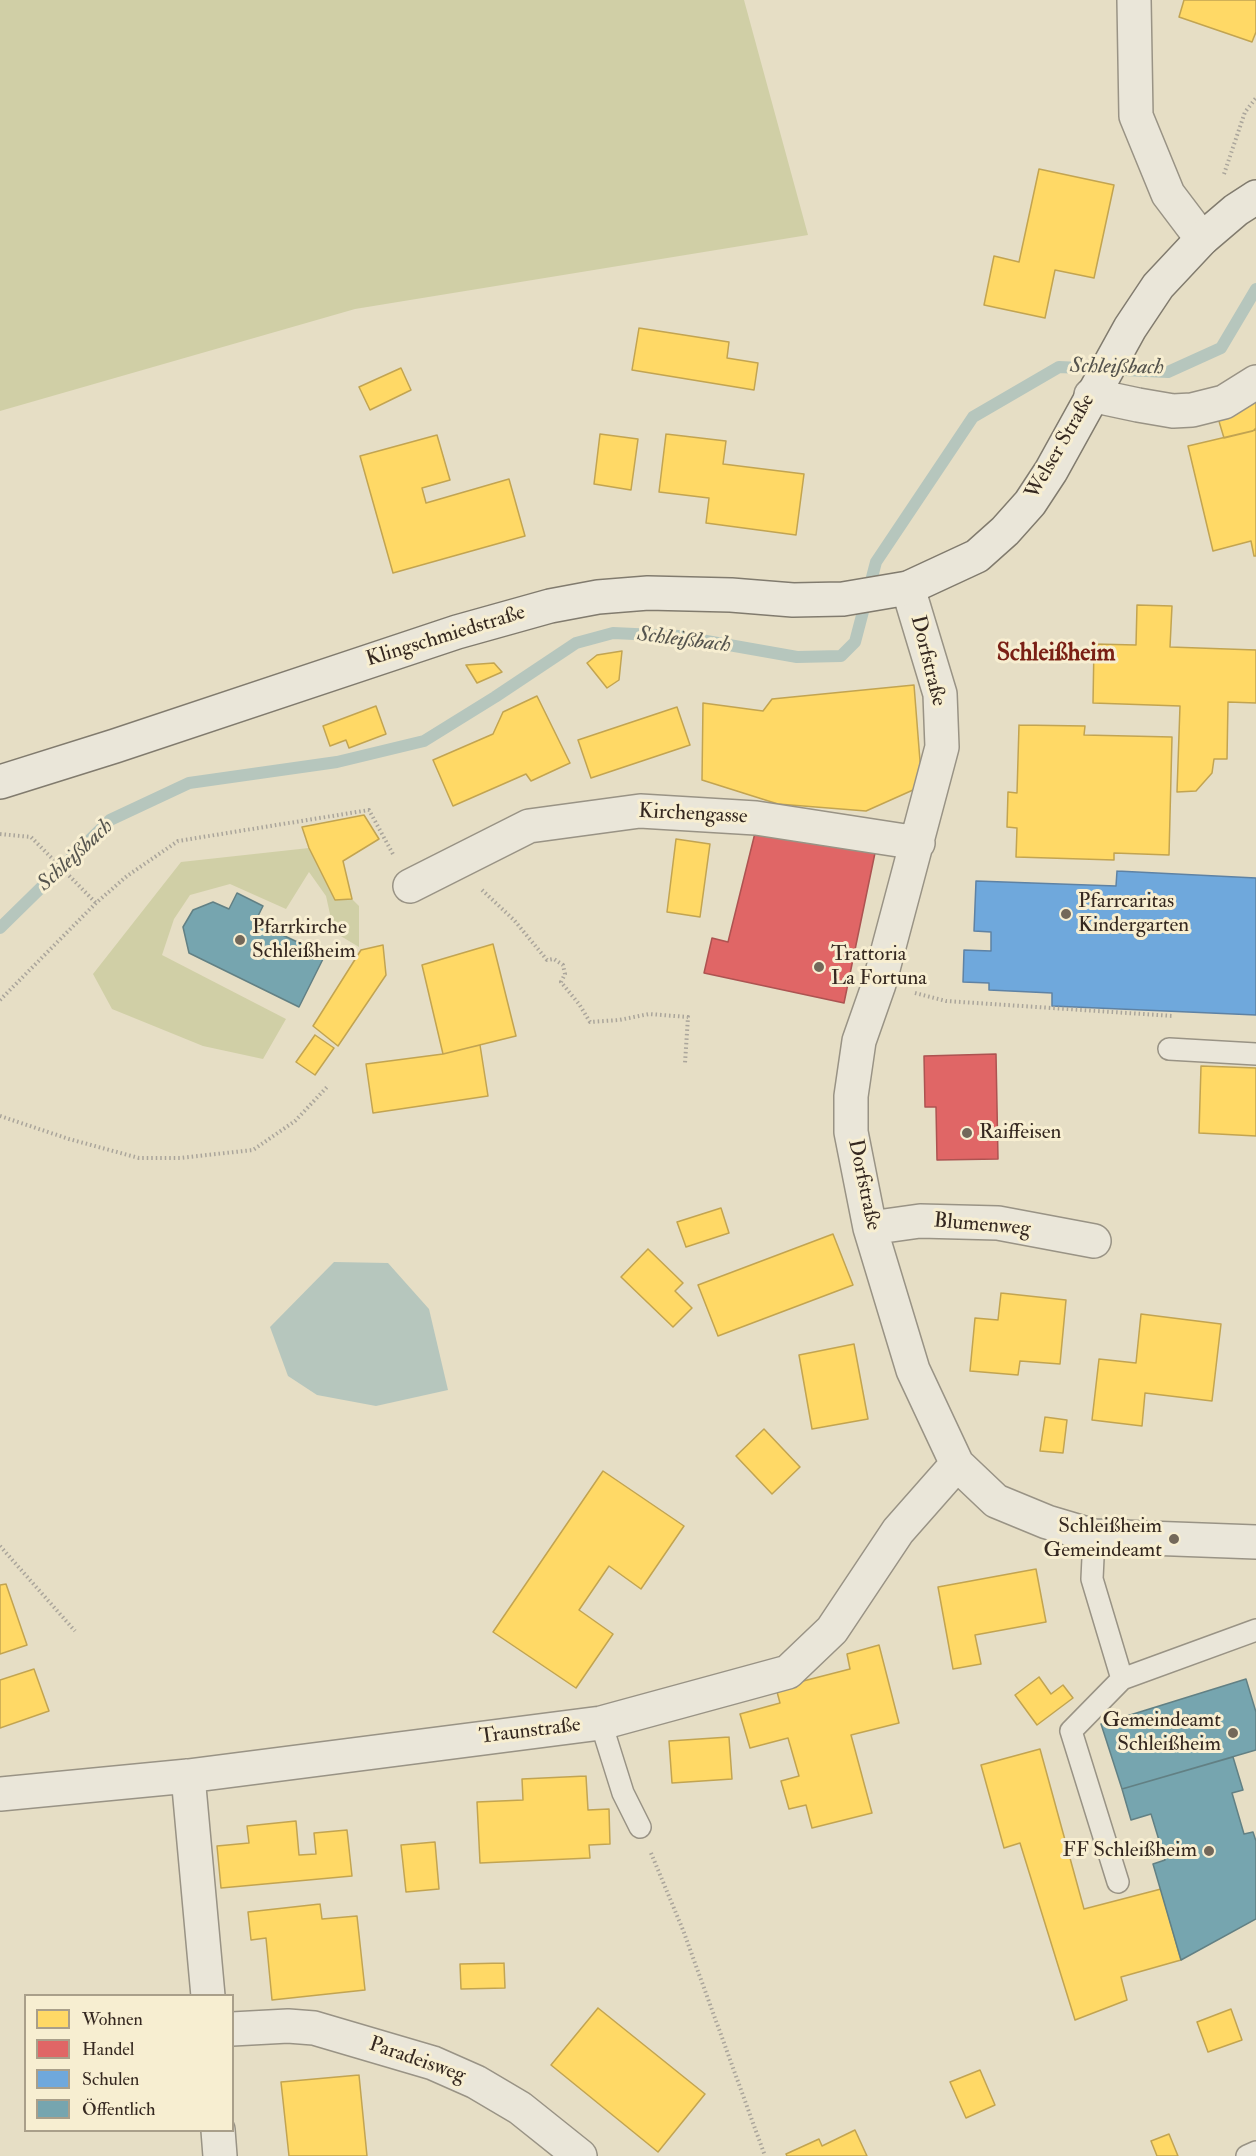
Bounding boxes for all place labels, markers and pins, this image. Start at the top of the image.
place label: Pfarrcaritas Kindergarten [1078,889,1189,939]
marker: Pfarrcaritas Kindergarten [1059,907,1073,921]
place label: Pfarrkirche Schleißheim [252,915,356,965]
marker: Pfarrkirche Schleißheim [233,933,247,947]
place label: Trattoria La Fortuna [831,942,927,992]
marker: Trattoria La Fortuna [812,960,826,974]
place label: Raiffeisen [979,1120,1061,1146]
marker: Raiffeisen [960,1126,974,1140]
place label: Schleißheim Gemeindeamt [1044,1514,1162,1564]
marker: Schleißheim Gemeindeamt [1167,1532,1181,1546]
place label: Gemeindeamt Schleißheim [1103,1708,1221,1758]
marker: Gemeindeamt Schleißheim [1226,1726,1240,1740]
place label: FF Schleißheim [1062,1838,1197,1864]
marker: FF Schleißheim [1202,1844,1216,1858]

